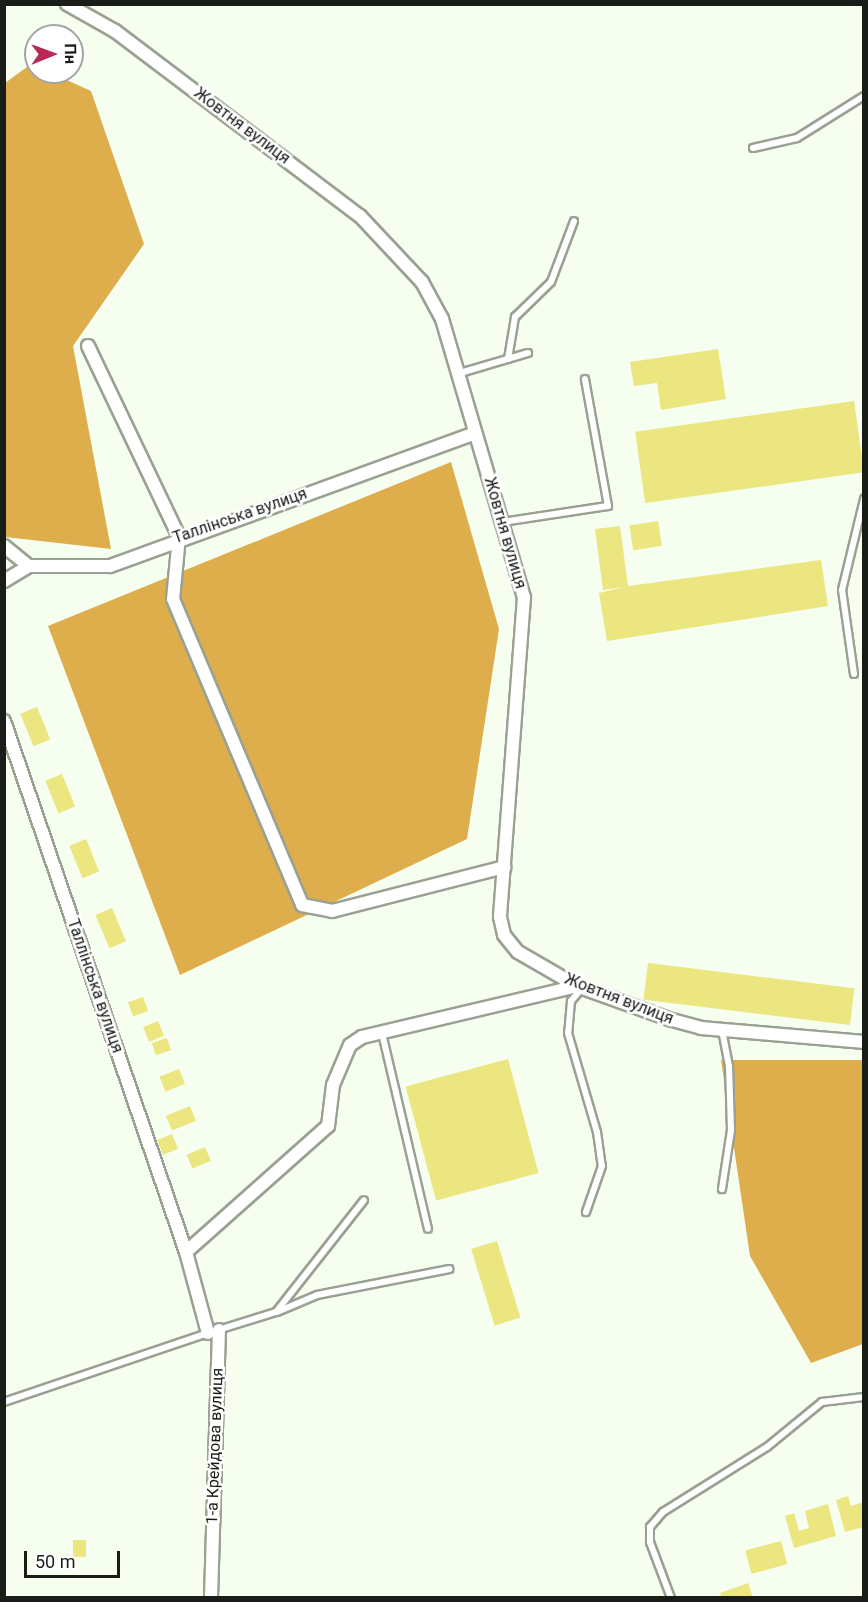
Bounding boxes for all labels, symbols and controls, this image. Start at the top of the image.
north arrow [24,24,84,84]
text: Пн [61,43,80,64]
street label: Жовтня вулиця [190,84,294,168]
street label: Жовтня вулиця [480,475,530,591]
street label: Таллінська вулиця [170,484,310,548]
street label: Таллінська вулиця [63,916,127,1056]
street label: Жовтня вулиця [562,969,676,1029]
street label: 1-а Крейдова вулиця [203,1367,227,1525]
scale bar [27,1539,123,1577]
text: 50 m [35,1551,75,1572]

